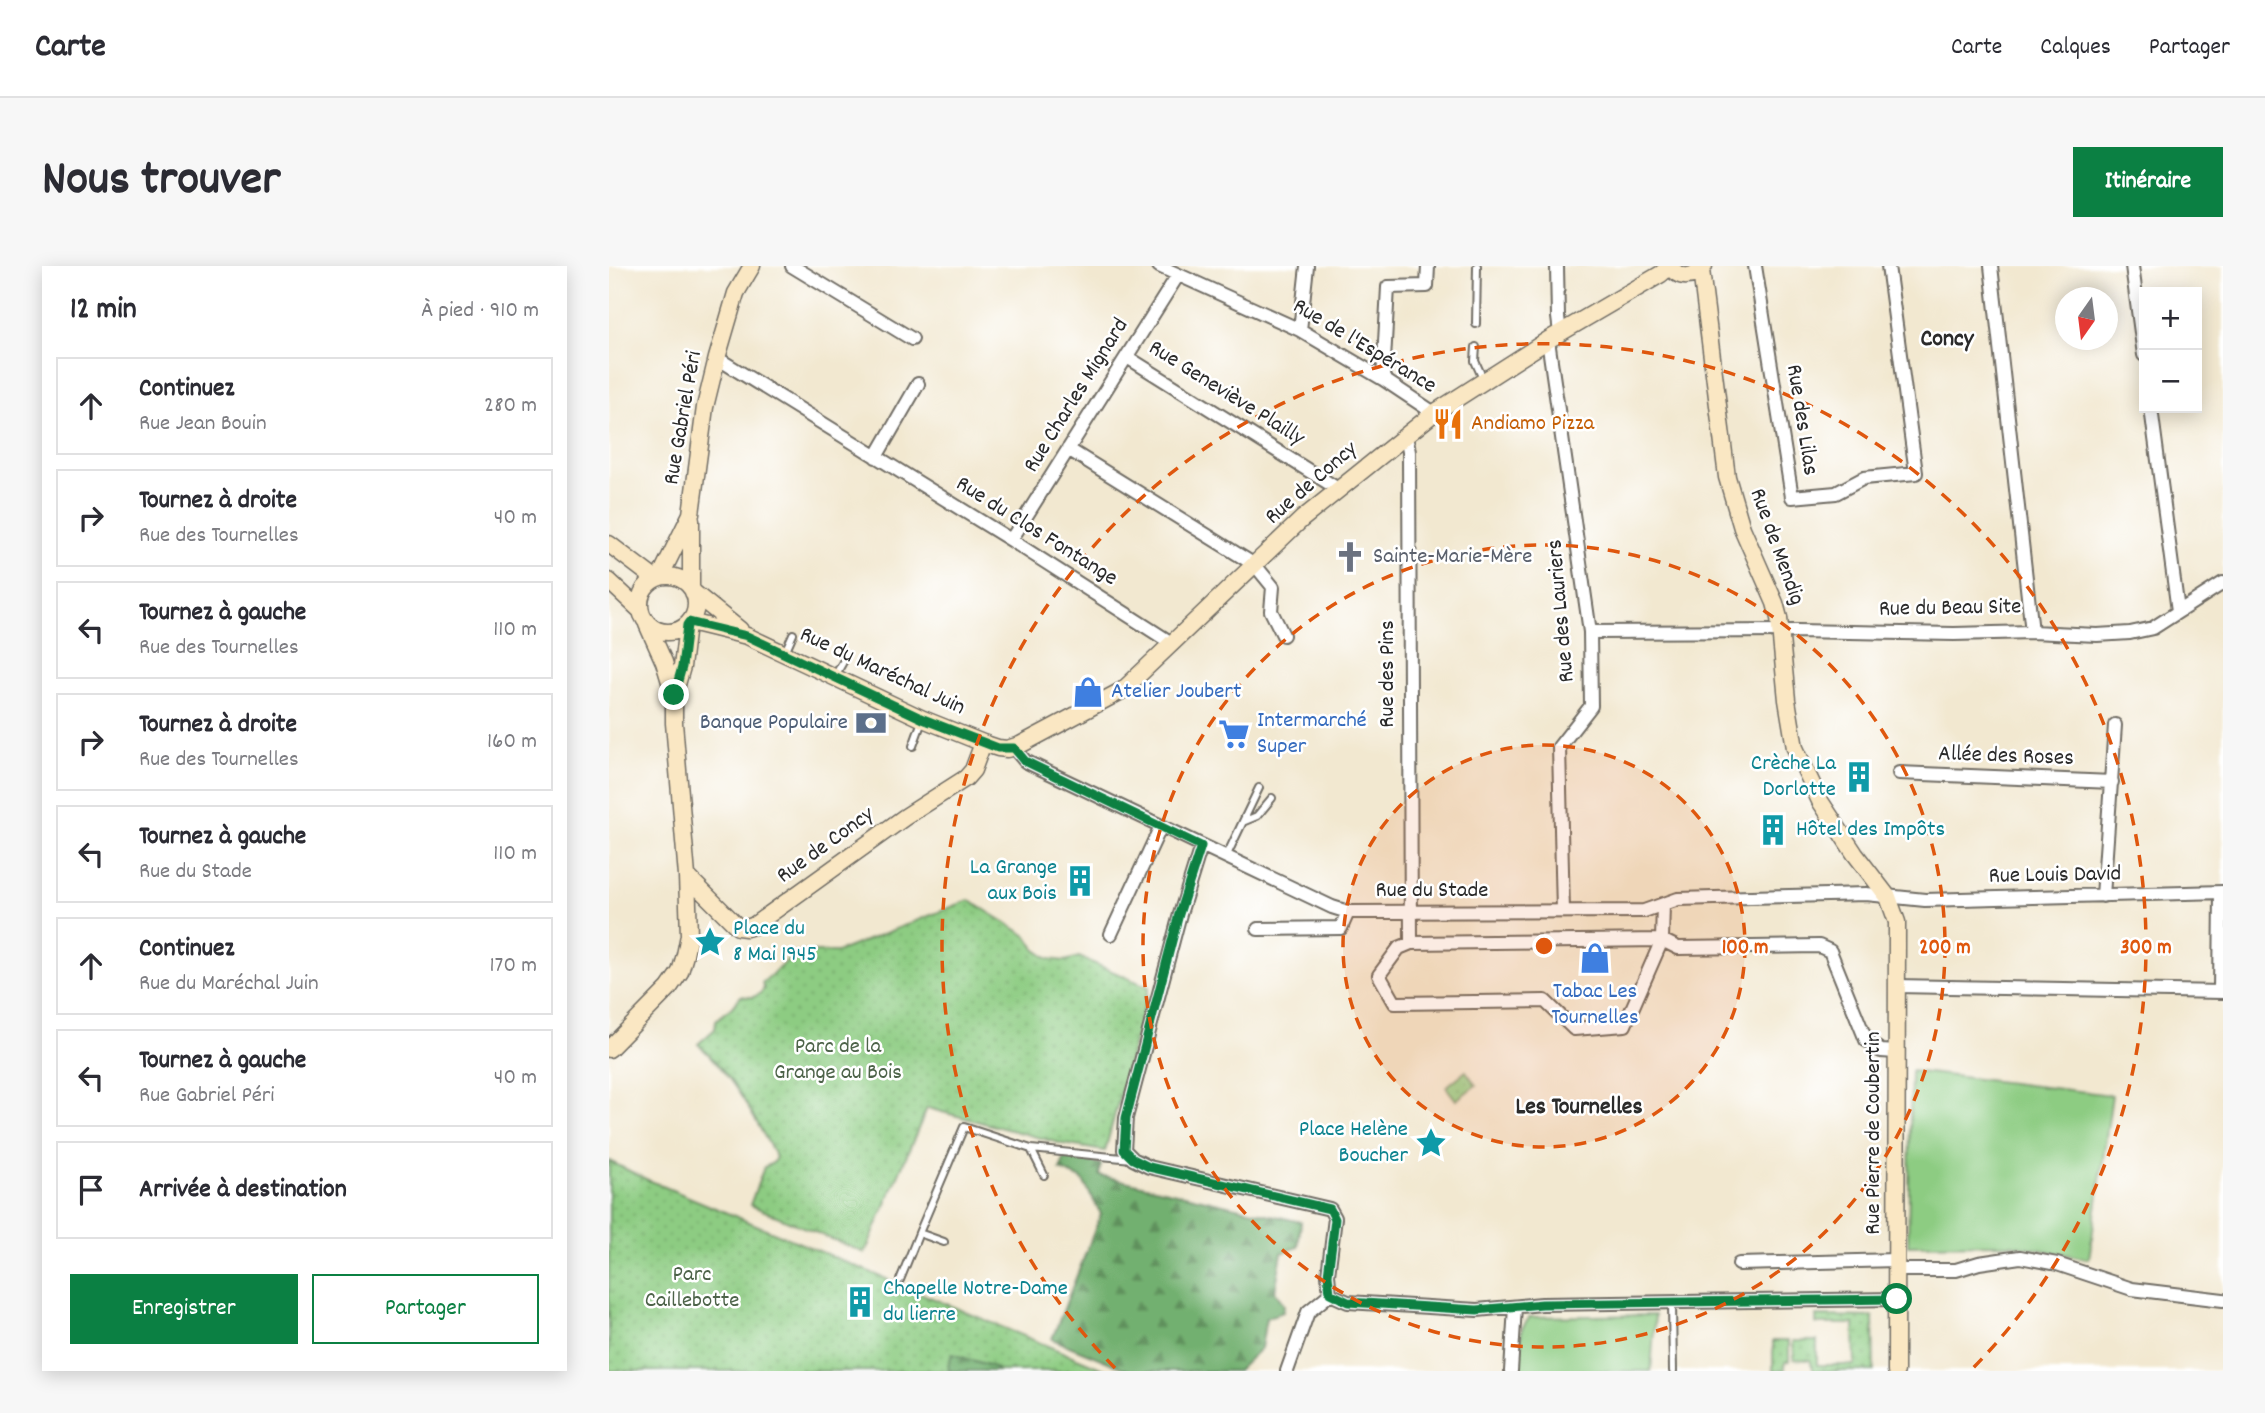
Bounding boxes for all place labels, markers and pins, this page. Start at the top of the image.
restaurant icon: Andiamo Pizza [1431,407,1465,441]
place label: Andiamo Pizza [1471,408,1595,441]
church icon: Sainte-Marie-Mère [1333,540,1367,574]
place label: Sainte-Marie-Mère [1373,541,1532,574]
shop icon: Atelier Joubert [1071,675,1105,709]
place label: Atelier Joubert [1111,676,1241,709]
place label: Intermarché Super [1257,705,1367,764]
bank icon: Banque Populaire [854,706,888,740]
place label: Banque Populaire [700,707,848,740]
supermarket icon: Intermarché Super [1217,717,1251,751]
place label: Crèche La Dorlotte [1751,748,1837,807]
building icon: Crèche La Dorlotte [1842,760,1876,794]
building icon: Hôtel des Impôts [1756,813,1790,847]
place label: Hôtel des Impôts [1796,814,1945,847]
place label: La Grange aux Bois [970,852,1057,911]
building icon: La Grange aux Bois [1063,864,1097,898]
place label: Place du 8 Mai 1945 [733,913,817,972]
place icon: Place du 8 Mai 1945 [693,925,727,959]
centre of rings [1532,934,1556,958]
shop icon: Tabac Les Tournelles [1578,941,1612,975]
place label: Tabac Les Tournelles [1551,976,1639,1035]
place label: Place Helène Boucher [1299,1114,1408,1173]
place icon: Place Helène Boucher [1414,1126,1448,1160]
place label: Chapelle Notre-Dame du lierre [883,1273,1068,1332]
building icon: Chapelle Notre-Dame du lierre [843,1285,877,1319]

